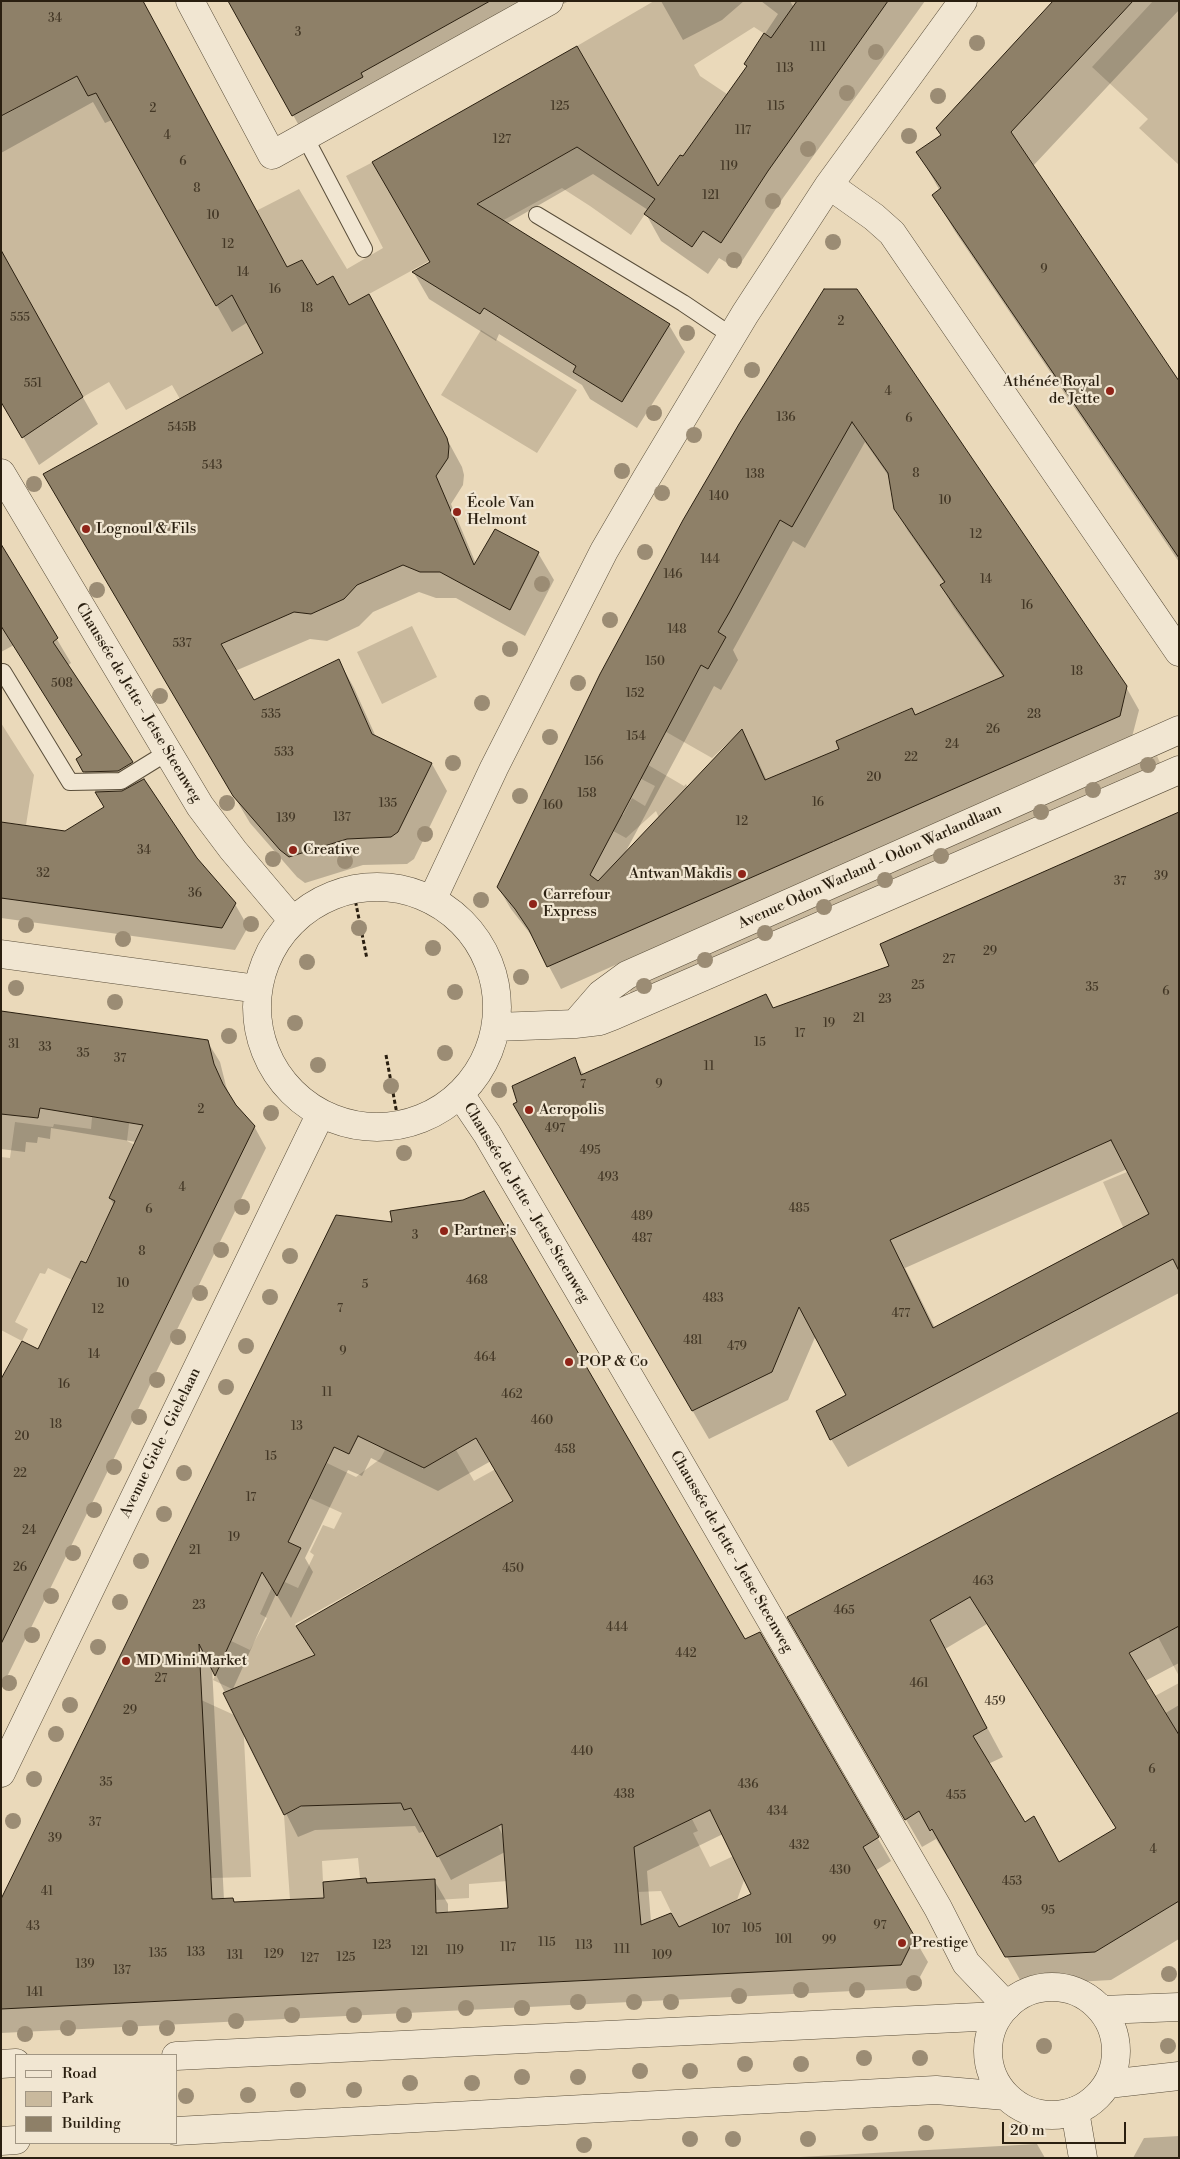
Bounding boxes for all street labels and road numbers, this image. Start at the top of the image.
street label: Chaussée de Jette - Jetse Steenweg [71,600,205,806]
street label: Avenue Odon Warland - Odon Warlandlaan [735,801,1005,933]
street label: Chaussée de Jette - Jetse Steenweg [459,1100,593,1306]
street label: Avenue Giele - Gielelaan [117,1365,205,1521]
street label: Chaussée de Jette - Jetse Steenweg [666,1448,796,1656]

